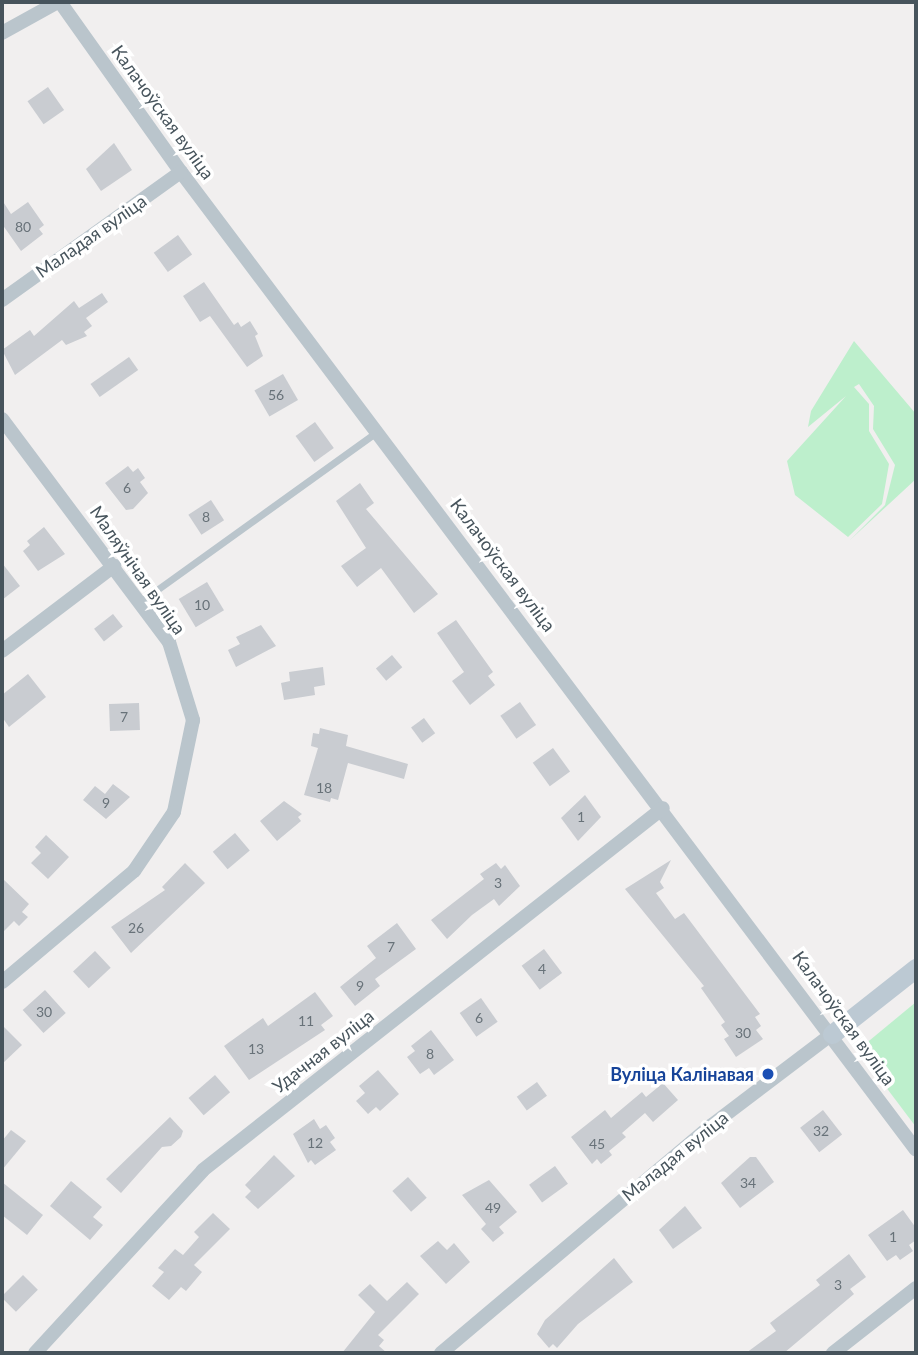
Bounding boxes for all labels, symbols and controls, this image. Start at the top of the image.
street label: Калачоўская вуліца [107,41,219,183]
street label: Маладая вуліца [31,190,151,282]
house number: 80 [15,219,31,235]
house number: 56 [268,387,284,403]
house number: 6 [123,480,131,496]
street label: Калачоўская вуліца [446,494,560,636]
street label: Маляўнічая вуліца [86,502,190,638]
house number: 8 [202,509,210,525]
house number: 10 [194,597,210,613]
house number: 7 [120,709,128,725]
house number: 18 [316,780,332,796]
house number: 9 [102,795,110,811]
house number: 1 [577,809,585,825]
house number: 3 [494,875,502,891]
house number: 26 [128,920,144,936]
house number: 7 [387,939,395,955]
street label: Калачоўская вуліца [788,947,900,1089]
house number: 4 [538,961,546,977]
house number: 9 [356,978,364,994]
house number: 30 [36,1004,52,1020]
street label: Удачная вуліца [268,1005,378,1097]
house number: 6 [475,1010,483,1026]
house number: 11 [298,1013,314,1029]
house number: 30 [735,1025,751,1041]
house number: 13 [248,1041,264,1057]
house number: 8 [426,1046,434,1062]
place label: Вуліца Калінавая [610,1063,754,1085]
marker: Вуліца Калінавая [760,1066,776,1082]
street label: Маладая вуліца [618,1107,732,1205]
house number: 32 [813,1123,829,1139]
house number: 12 [307,1135,323,1151]
house number: 45 [589,1136,605,1152]
house number: 34 [740,1175,756,1191]
house number: 49 [485,1200,501,1216]
house number: 1 [889,1229,897,1245]
house number: 3 [834,1277,842,1293]

